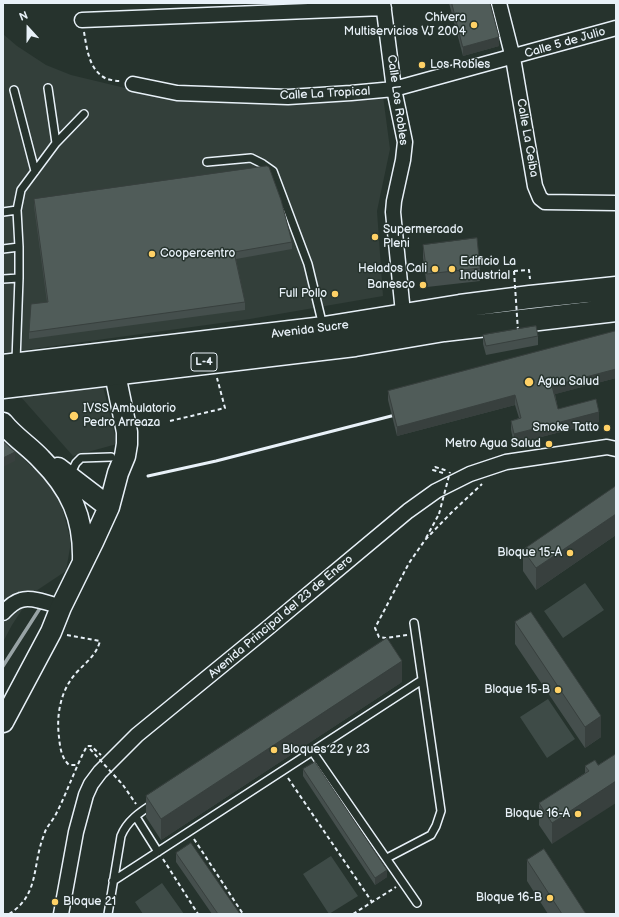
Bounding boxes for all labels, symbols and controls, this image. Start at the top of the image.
north arrow [8,8,48,48]
text: N [17,9,30,24]
place label: Chivera Multiservicios VJ 2004 [344,11,466,39]
marker: Chivera Multiservicios VJ 2004 [469,20,479,30]
street label: Calle 5 de Julio [523,25,607,61]
street label: Calle Los Robles [384,54,410,146]
place label: Los Robles [430,58,490,72]
marker: Los Robles [417,60,427,70]
street label: Calle La Tropical [279,84,371,104]
street label: Calle La Ceiba [513,98,541,178]
place label: Supermercado Pleni [383,223,463,251]
marker: Supermercado Pleni [370,232,380,242]
place label: Coopercentro [160,247,235,261]
marker: Coopercentro [147,249,157,259]
place label: Edificio La Industrial [460,255,516,283]
place label: Helados Cali [358,262,427,276]
marker: Helados Cali [430,264,440,274]
marker: Edificio La Industrial [447,264,457,274]
place label: Banesco [367,278,415,292]
marker: Banesco [418,280,428,290]
place label: Full Pollo [279,287,327,301]
marker: Full Pollo [330,289,340,299]
street label: Avenida Sucre [271,318,349,342]
road number: L-4 [191,353,217,371]
place label: Agua Salud [538,375,599,389]
marker: Agua Salud [523,376,535,388]
place label: IVSS Ambulatorio Pedro Arreaza [83,402,176,430]
marker: IVSS Ambulatorio Pedro Arreaza [68,410,80,422]
place label: Smoke Tatto [532,421,599,435]
marker: Smoke Tatto [602,423,612,433]
place label: Metro Agua Salud [445,437,541,451]
marker: Metro Agua Salud [544,439,554,449]
place label: Bloque 15-A [497,546,562,560]
marker: Bloque 15-A [565,548,575,558]
street label: Avenida Principal del 23 de Enero [206,552,356,682]
place label: Bloque 15-B [484,683,550,697]
marker: Bloque 15-B [553,685,563,695]
place label: Bloques 22 y 23 [282,743,370,757]
marker: Bloques 22 y 23 [269,745,279,755]
place label: Bloque 16-A [505,807,570,821]
marker: Bloque 16-A [573,809,583,819]
place label: Bloque 16-B [476,891,542,905]
marker: Bloque 16-B [545,893,555,903]
place label: Bloque 21 [63,895,116,909]
marker: Bloque 21 [50,897,60,907]

